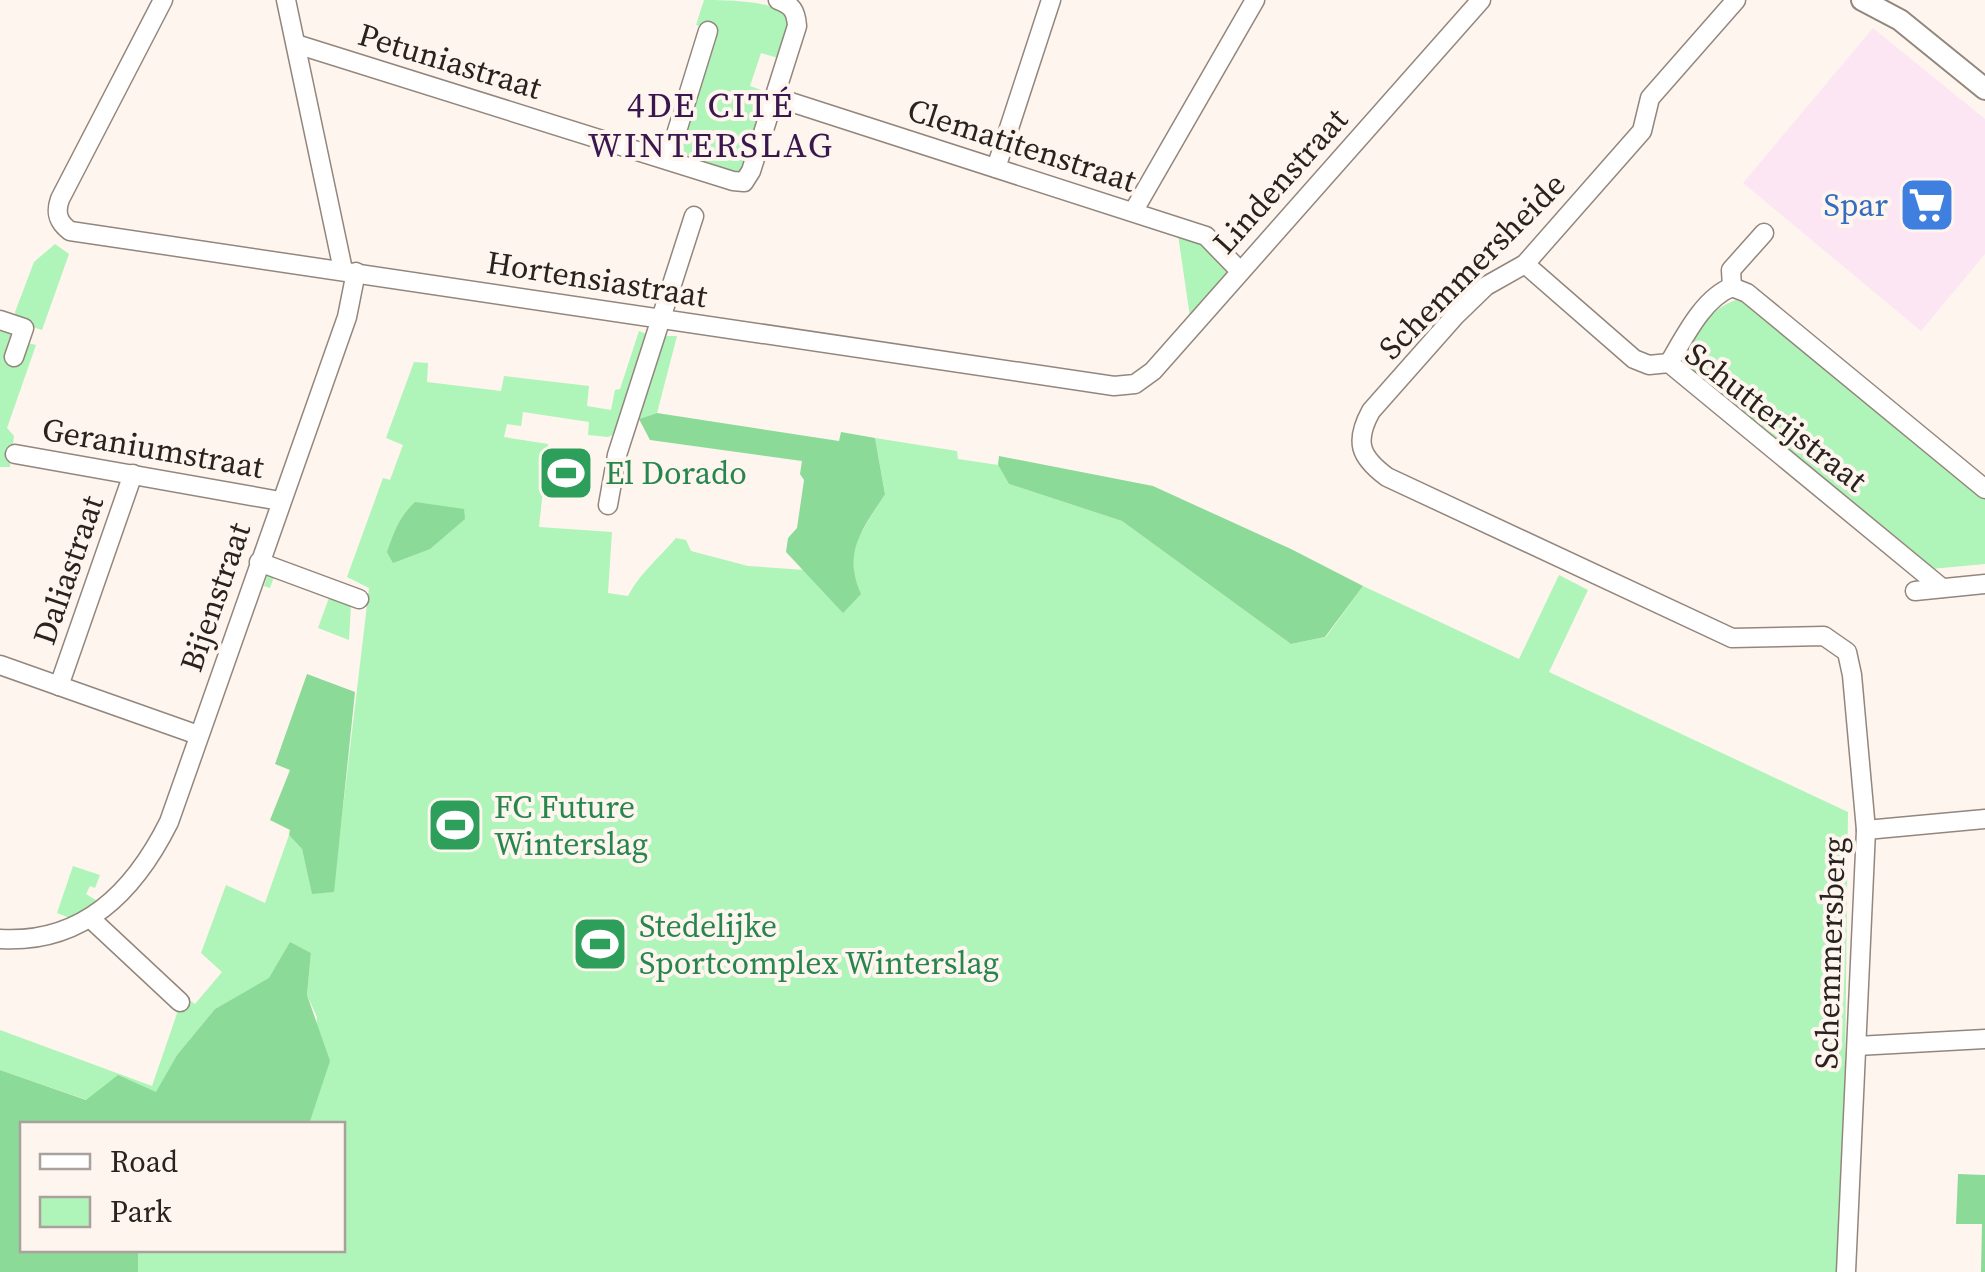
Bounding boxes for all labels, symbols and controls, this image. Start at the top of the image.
street label: Petuniastraat [353,12,547,110]
district label: 4DE CITÉ WINTERSLAG [588,81,834,169]
street label: Clematitenstraat [902,87,1142,203]
street label: Lindenstraat [1203,98,1358,263]
street label: Schemmersheide [1369,163,1575,369]
supermarket icon: Spar [1897,175,1957,235]
place label: Spar [1824,183,1888,227]
street label: Hortensiastraat [484,240,711,318]
street label: Schutterijstraat [1676,332,1876,502]
street label: Geraniumstraat [39,407,268,489]
sports icon: El Dorado [536,443,596,503]
place label: El Dorado [605,451,747,495]
street label: Daliastraat [22,489,114,650]
street label: Bijenstraat [169,516,261,677]
place label: FC Future Winterslag [494,785,648,866]
sports icon: FC Future Winterslag [425,795,485,855]
street label: Schemmersberg [1804,836,1856,1070]
place label: Stedelijke Sportcomplex Winterslag [639,904,999,985]
sports icon: Stedelijke Sportcomplex Winterslag [570,914,630,974]
legend [20,1122,345,1252]
text: Road [110,1141,178,1182]
text: Park [110,1191,172,1232]

